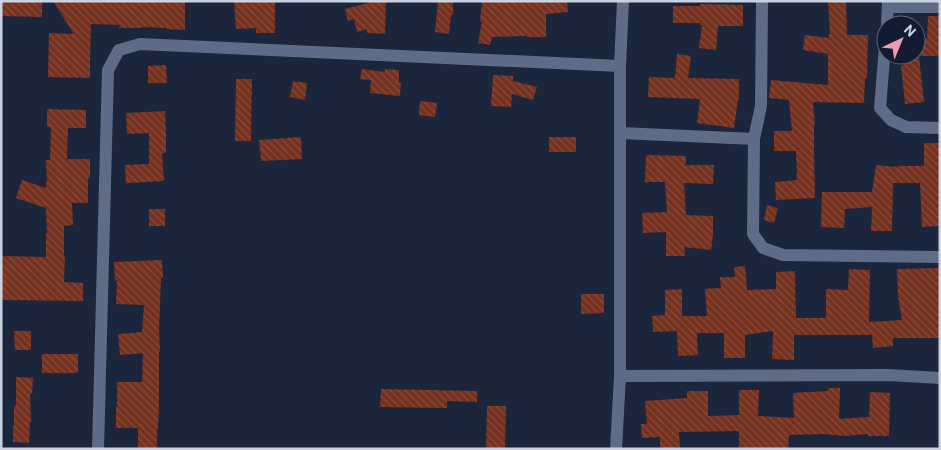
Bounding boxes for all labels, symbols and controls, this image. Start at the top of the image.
north arrow [876,15,926,65]
text: N [901,21,919,40]

